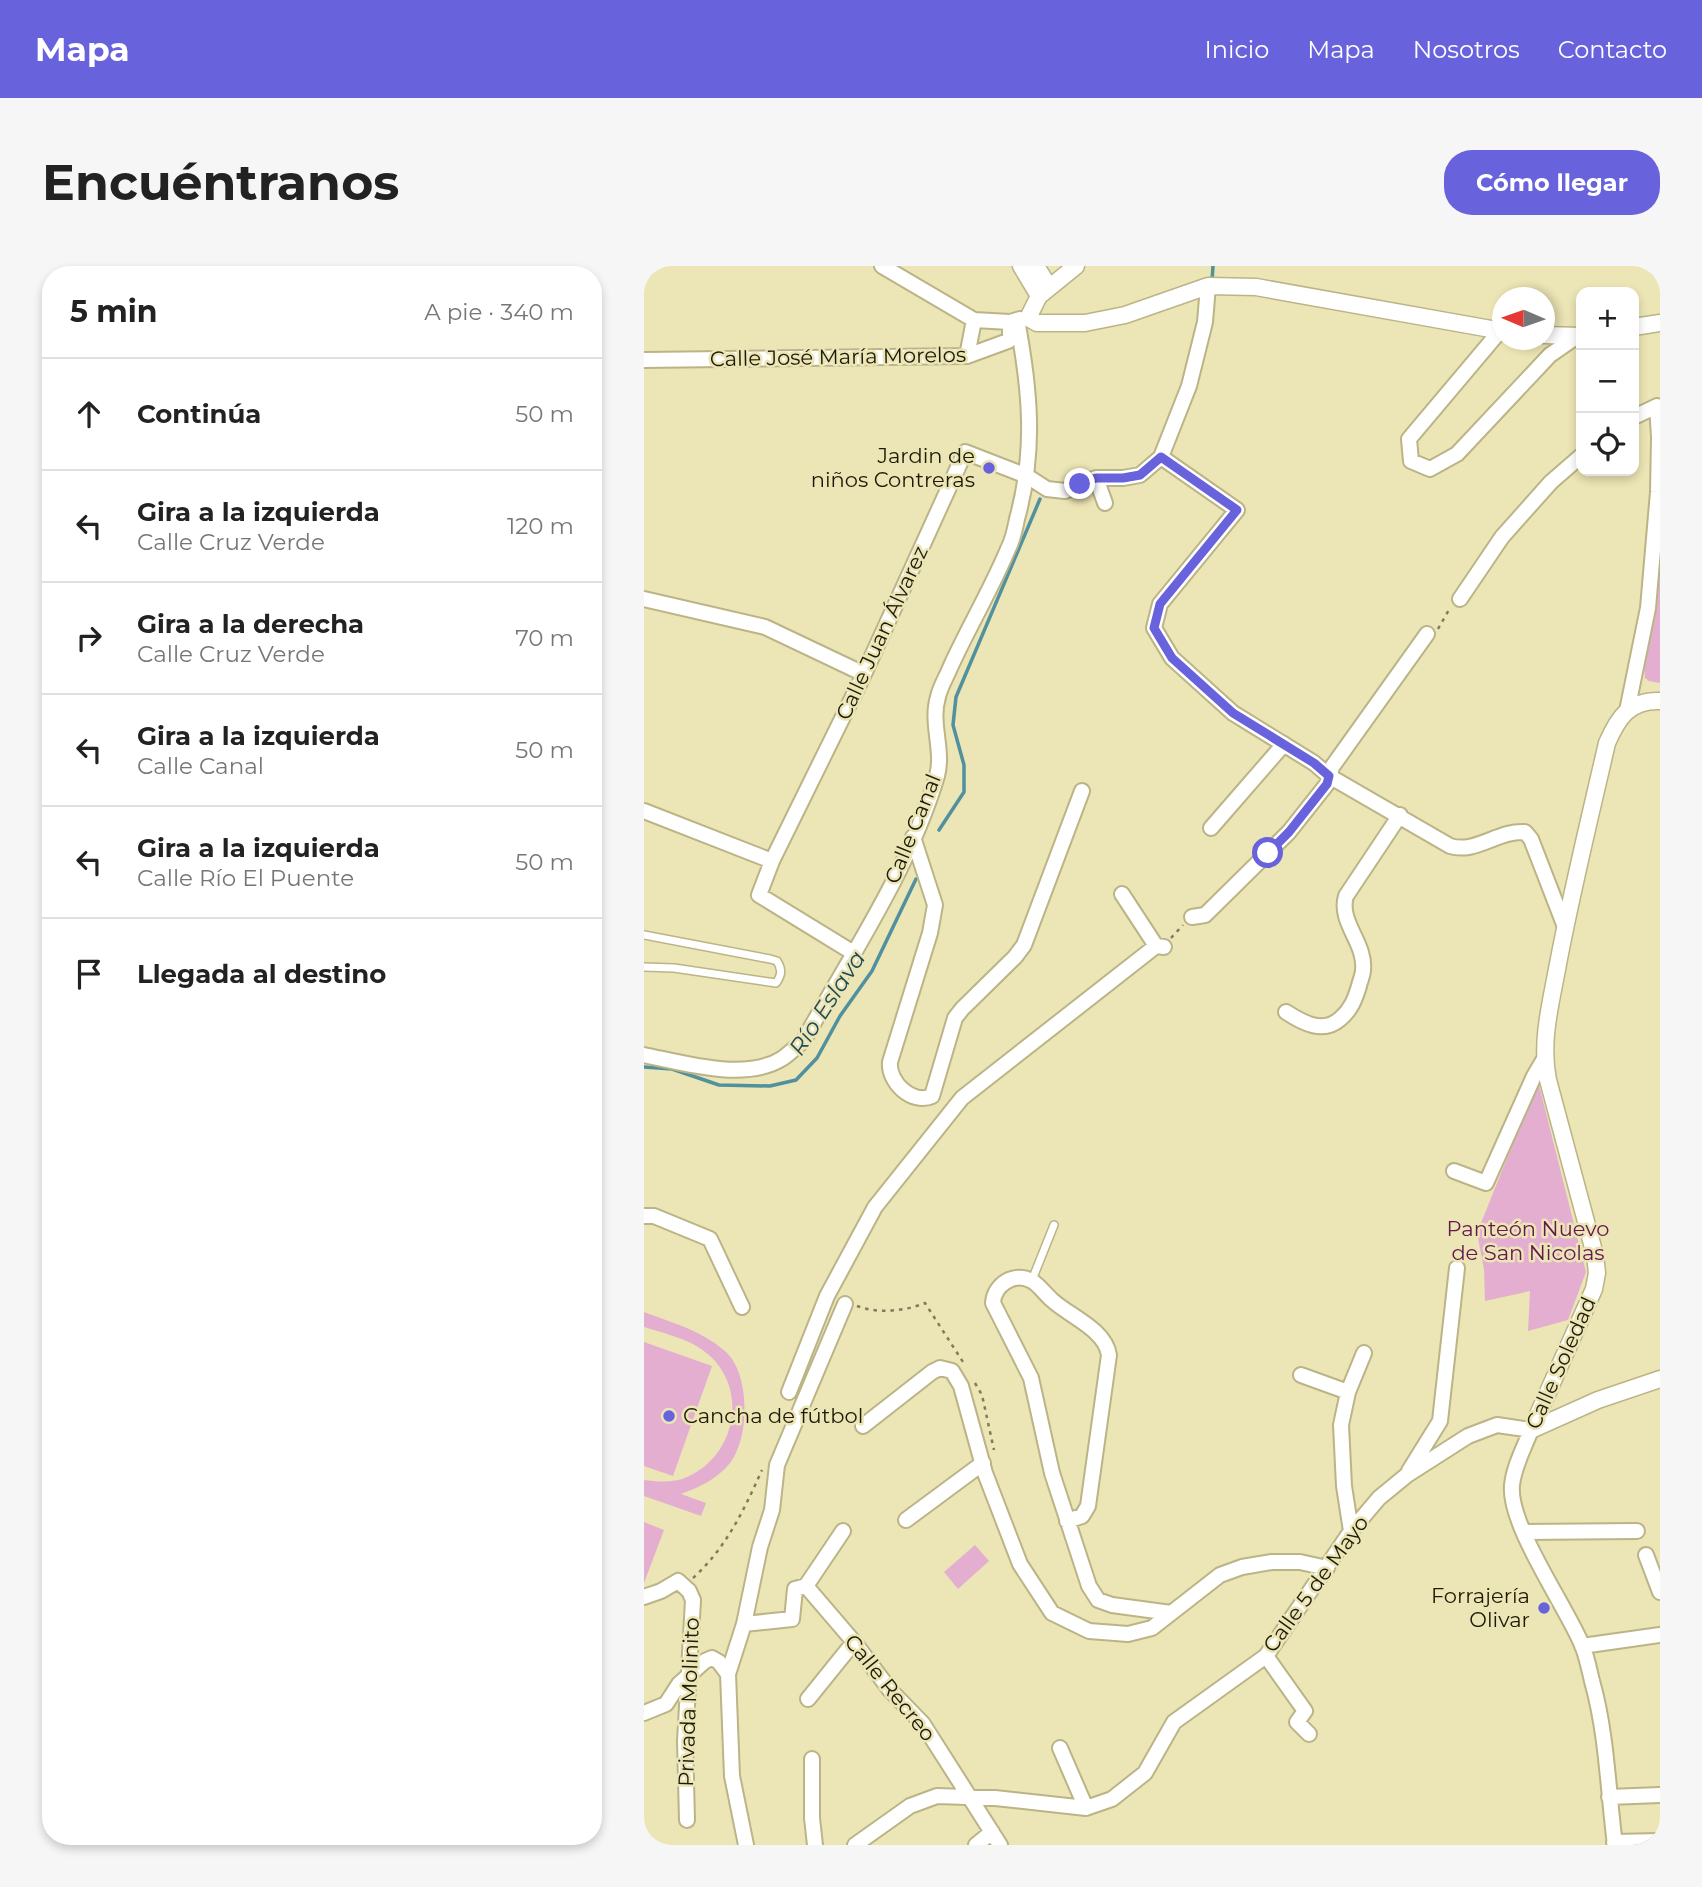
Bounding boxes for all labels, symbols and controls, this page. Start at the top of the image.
text: Mapa [35,29,130,69]
text: Inicio [1204,35,1269,64]
text: Mapa [1307,35,1375,64]
text: Nosotros [1413,35,1520,64]
text: Contacto [1558,35,1667,64]
button: Cómo llegar [1444,150,1660,215]
text: Encuéntranos [42,153,399,212]
north arrow [1492,287,1555,350]
map controls [1576,287,1639,476]
button: + [1576,287,1639,350]
text: 5 min [70,293,158,330]
text: A pie · 340 m [424,298,574,326]
street label: Calle José María Morelos [710,342,966,371]
button: − [1576,350,1639,413]
icon: ahead [70,395,108,433]
text: Continúa [137,398,261,430]
text: 50 m [515,400,574,428]
button: locate [1576,413,1639,476]
place label: Jardin de niños Contreras [811,443,975,492]
marker: Jardin de niños Contreras [981,460,997,476]
route end [1064,468,1095,499]
text: Gira a la izquierda [137,496,380,528]
icon: left [70,507,108,545]
text: 120 m [507,512,574,540]
text: Calle Cruz Verde [137,528,325,556]
street label: Calle Juan Álvarez [830,542,933,724]
text: Gira a la derecha [137,608,364,640]
icon: right [70,619,108,657]
text: 70 m [515,624,574,652]
text: Calle Cruz Verde [137,640,325,668]
text: Gira a la izquierda [137,720,380,752]
icon: left [70,731,108,769]
text: 50 m [515,736,574,764]
text: Calle Canal [137,752,264,780]
street label: Calle Canal [879,770,946,887]
text: Gira a la izquierda [137,832,380,864]
route start [1252,837,1283,868]
icon: left [70,843,108,881]
text: 50 m [515,848,574,876]
text: Calle Río El Puente [137,864,354,892]
water label: Río Eslava [783,945,871,1061]
icon: arrive [70,955,108,993]
text: Llegada al destino [137,958,386,990]
park label: Panteón Nuevo de San Nicolas [1447,1216,1609,1265]
street label: Calle Soledad [1520,1293,1601,1433]
place label: Cancha de fútbol [683,1403,863,1428]
marker: Cancha de fútbol [661,1408,677,1424]
street label: Calle 5 de Mayo [1258,1511,1374,1657]
place label: Forrajería Olivar [1431,1583,1530,1632]
marker: Forrajería Olivar [1536,1600,1552,1616]
street label: Privada Molinito [673,1617,704,1787]
street label: Calle Recreo [840,1629,941,1746]

